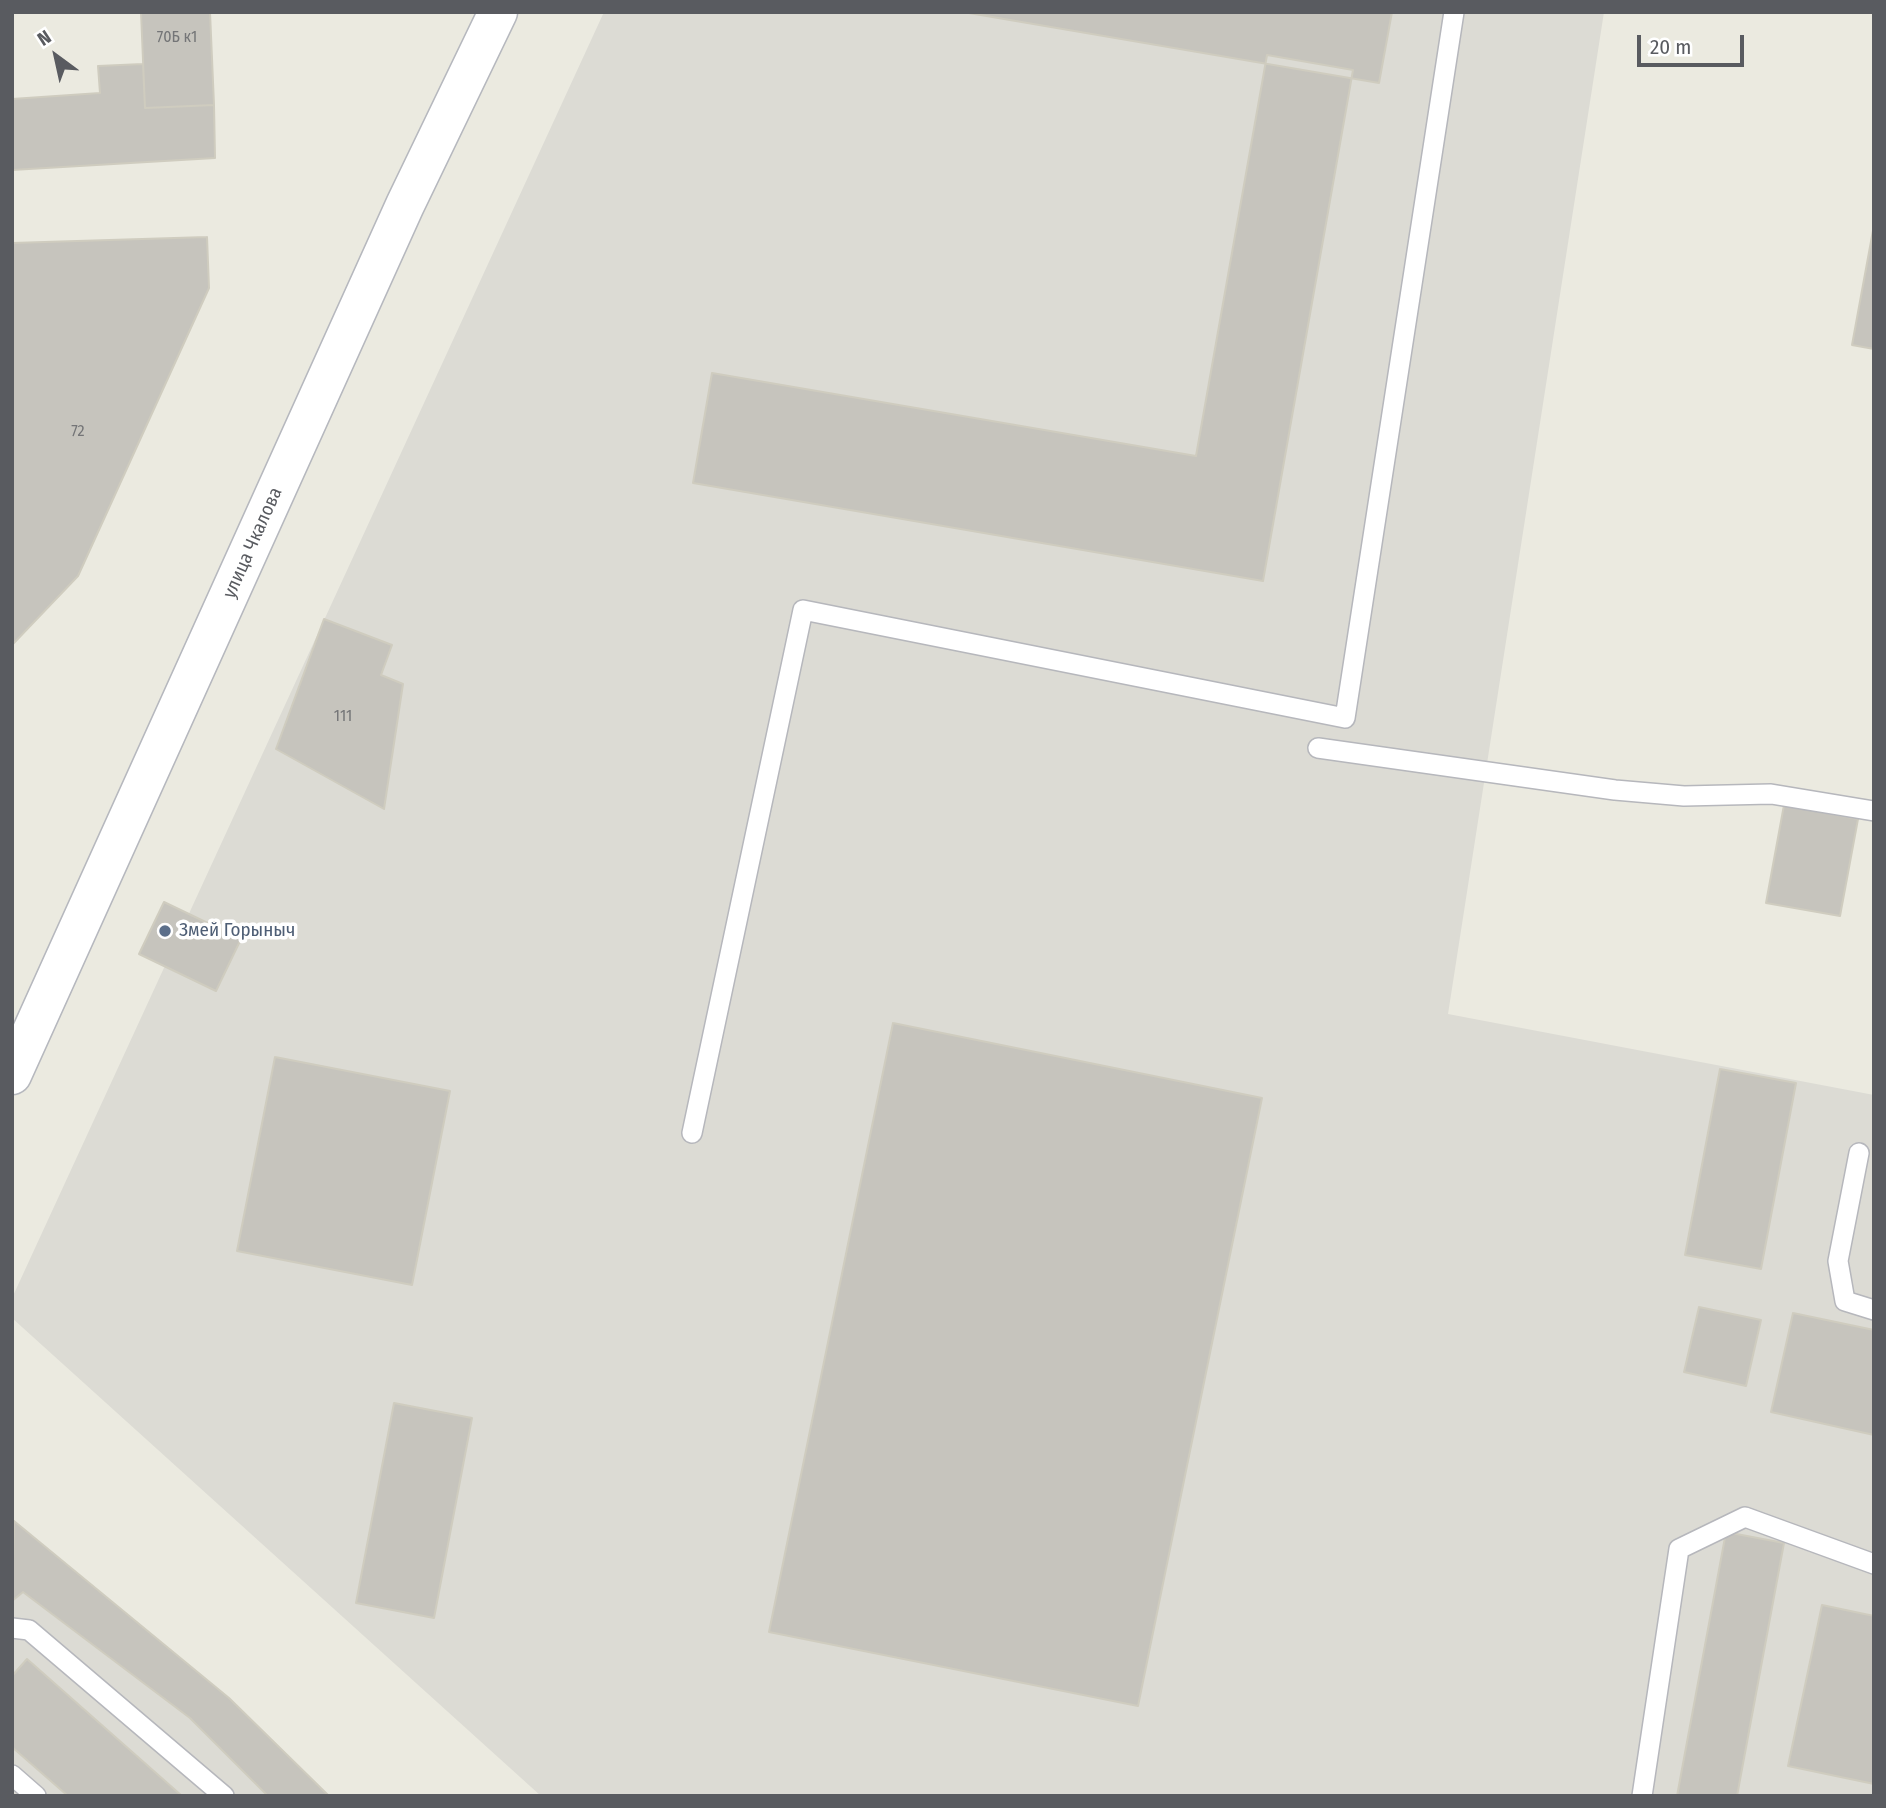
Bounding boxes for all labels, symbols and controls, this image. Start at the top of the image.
north arrow [21,21,91,91]
scale bar [1641,21,1748,65]
text: N [33,25,55,51]
house number: 70Б к1 [157,28,197,48]
text: 20 m [1650,34,1691,60]
house number: 72 [71,422,85,442]
street label: улица Чкалова [218,484,288,602]
house number: 111 [334,707,352,727]
place label: Змей Горыныч [179,920,295,942]
marker: Змей Горыныч [157,923,173,939]

